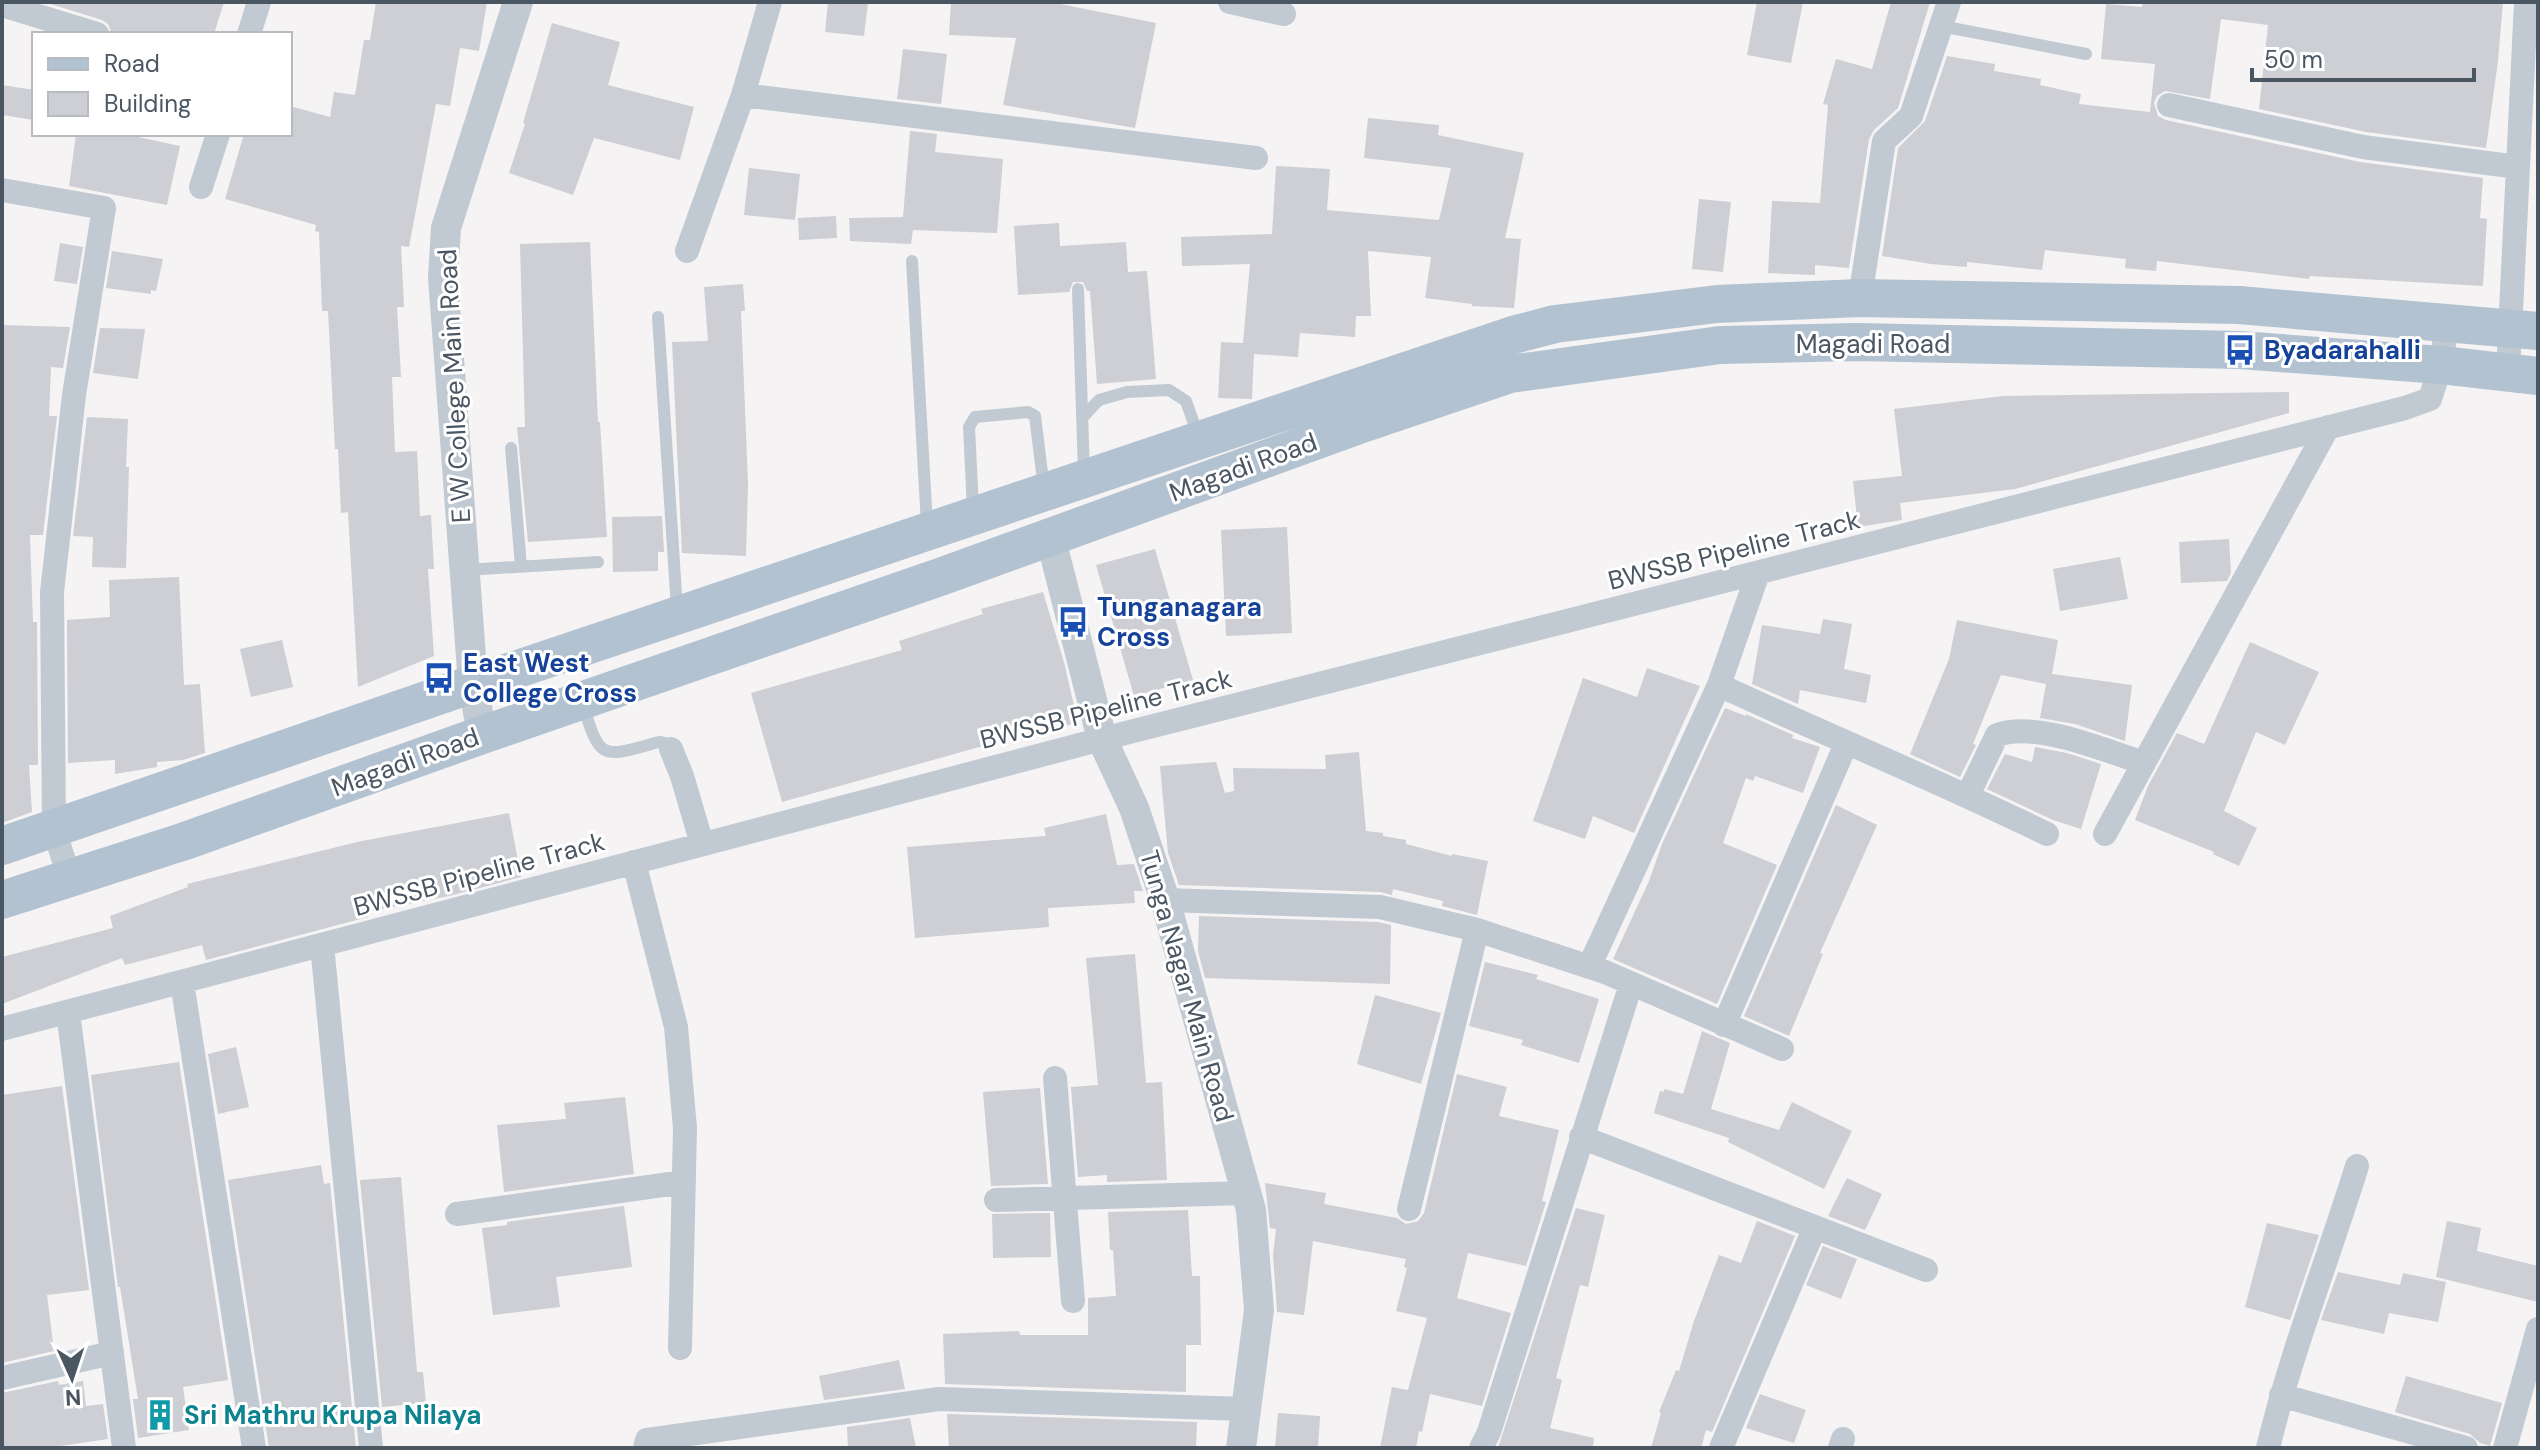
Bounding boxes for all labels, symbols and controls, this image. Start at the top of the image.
legend [32,32,292,136]
scale bar [2252,32,2474,82]
text: 50 m [2264,44,2323,75]
text: Road [104,48,160,79]
text: Building [104,88,191,119]
street label: E W College Main Road [430,248,478,524]
street label: Magadi Road [1796,327,1950,361]
bus stop icon: Byadarahalli [2223,333,2257,367]
place label: Byadarahalli [2264,333,2421,367]
street label: Magadi Road [1165,425,1321,509]
street label: BWSSB Pipeline Track [1604,502,1864,598]
place label: Tunganagara Cross [1097,590,1262,654]
bus stop icon: Tunganagara Cross [1056,605,1090,639]
place label: East West College Cross [463,646,637,710]
bus stop icon: East West College Cross [422,661,456,695]
street label: BWSSB Pipeline Track [976,661,1236,757]
street label: Magadi Road [327,720,483,804]
street label: BWSSB Pipeline Track [350,824,608,924]
street label: Tunga Nagar Main Road [1132,846,1242,1126]
north arrow [32,1338,112,1418]
text: N [64,1383,82,1412]
building icon: Sri Mathru Krupa Nilaya [143,1398,177,1432]
place label: Sri Mathru Krupa Nilaya [184,1398,481,1432]

